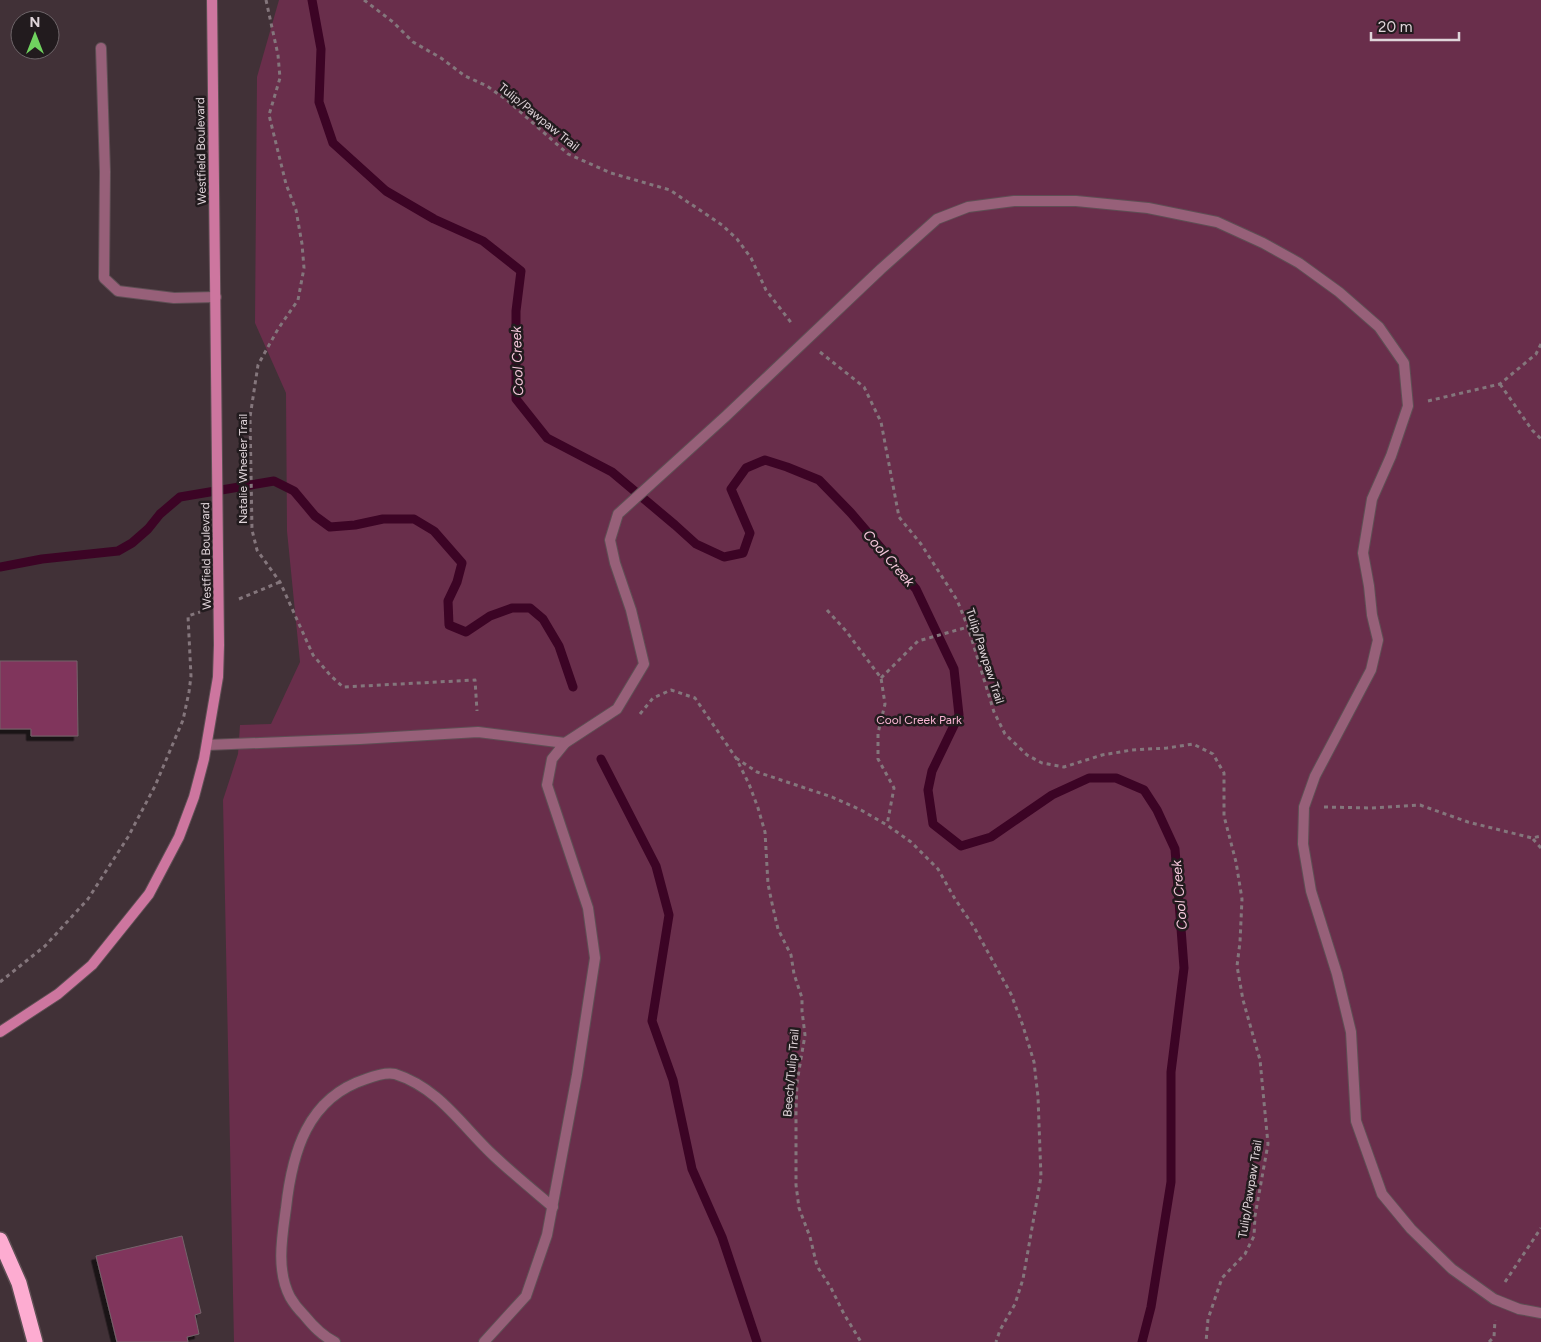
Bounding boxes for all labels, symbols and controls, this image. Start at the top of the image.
north arrow [10,10,60,60]
scale bar [1371,10,1458,42]
text: N [30,14,40,31]
text: 20 m [1378,18,1412,36]
street label: Tulip/Pawpaw Trail [496,80,582,154]
street label: Westfield Boulevard [193,97,209,205]
water label: Cool Creek [508,325,527,396]
street label: Natalie Wheeler Trail [236,414,250,524]
street label: Westfield Boulevard [198,502,214,610]
water label: Cool Creek [859,526,919,591]
street label: Tulip/Pawpaw Trail [963,607,1007,705]
park label: Cool Creek Park [876,713,962,727]
water label: Cool Creek [1168,858,1191,931]
street label: Beech/Tulip Trail [780,1028,802,1118]
street label: Tulip/Pawpaw Trail [1235,1139,1265,1239]

